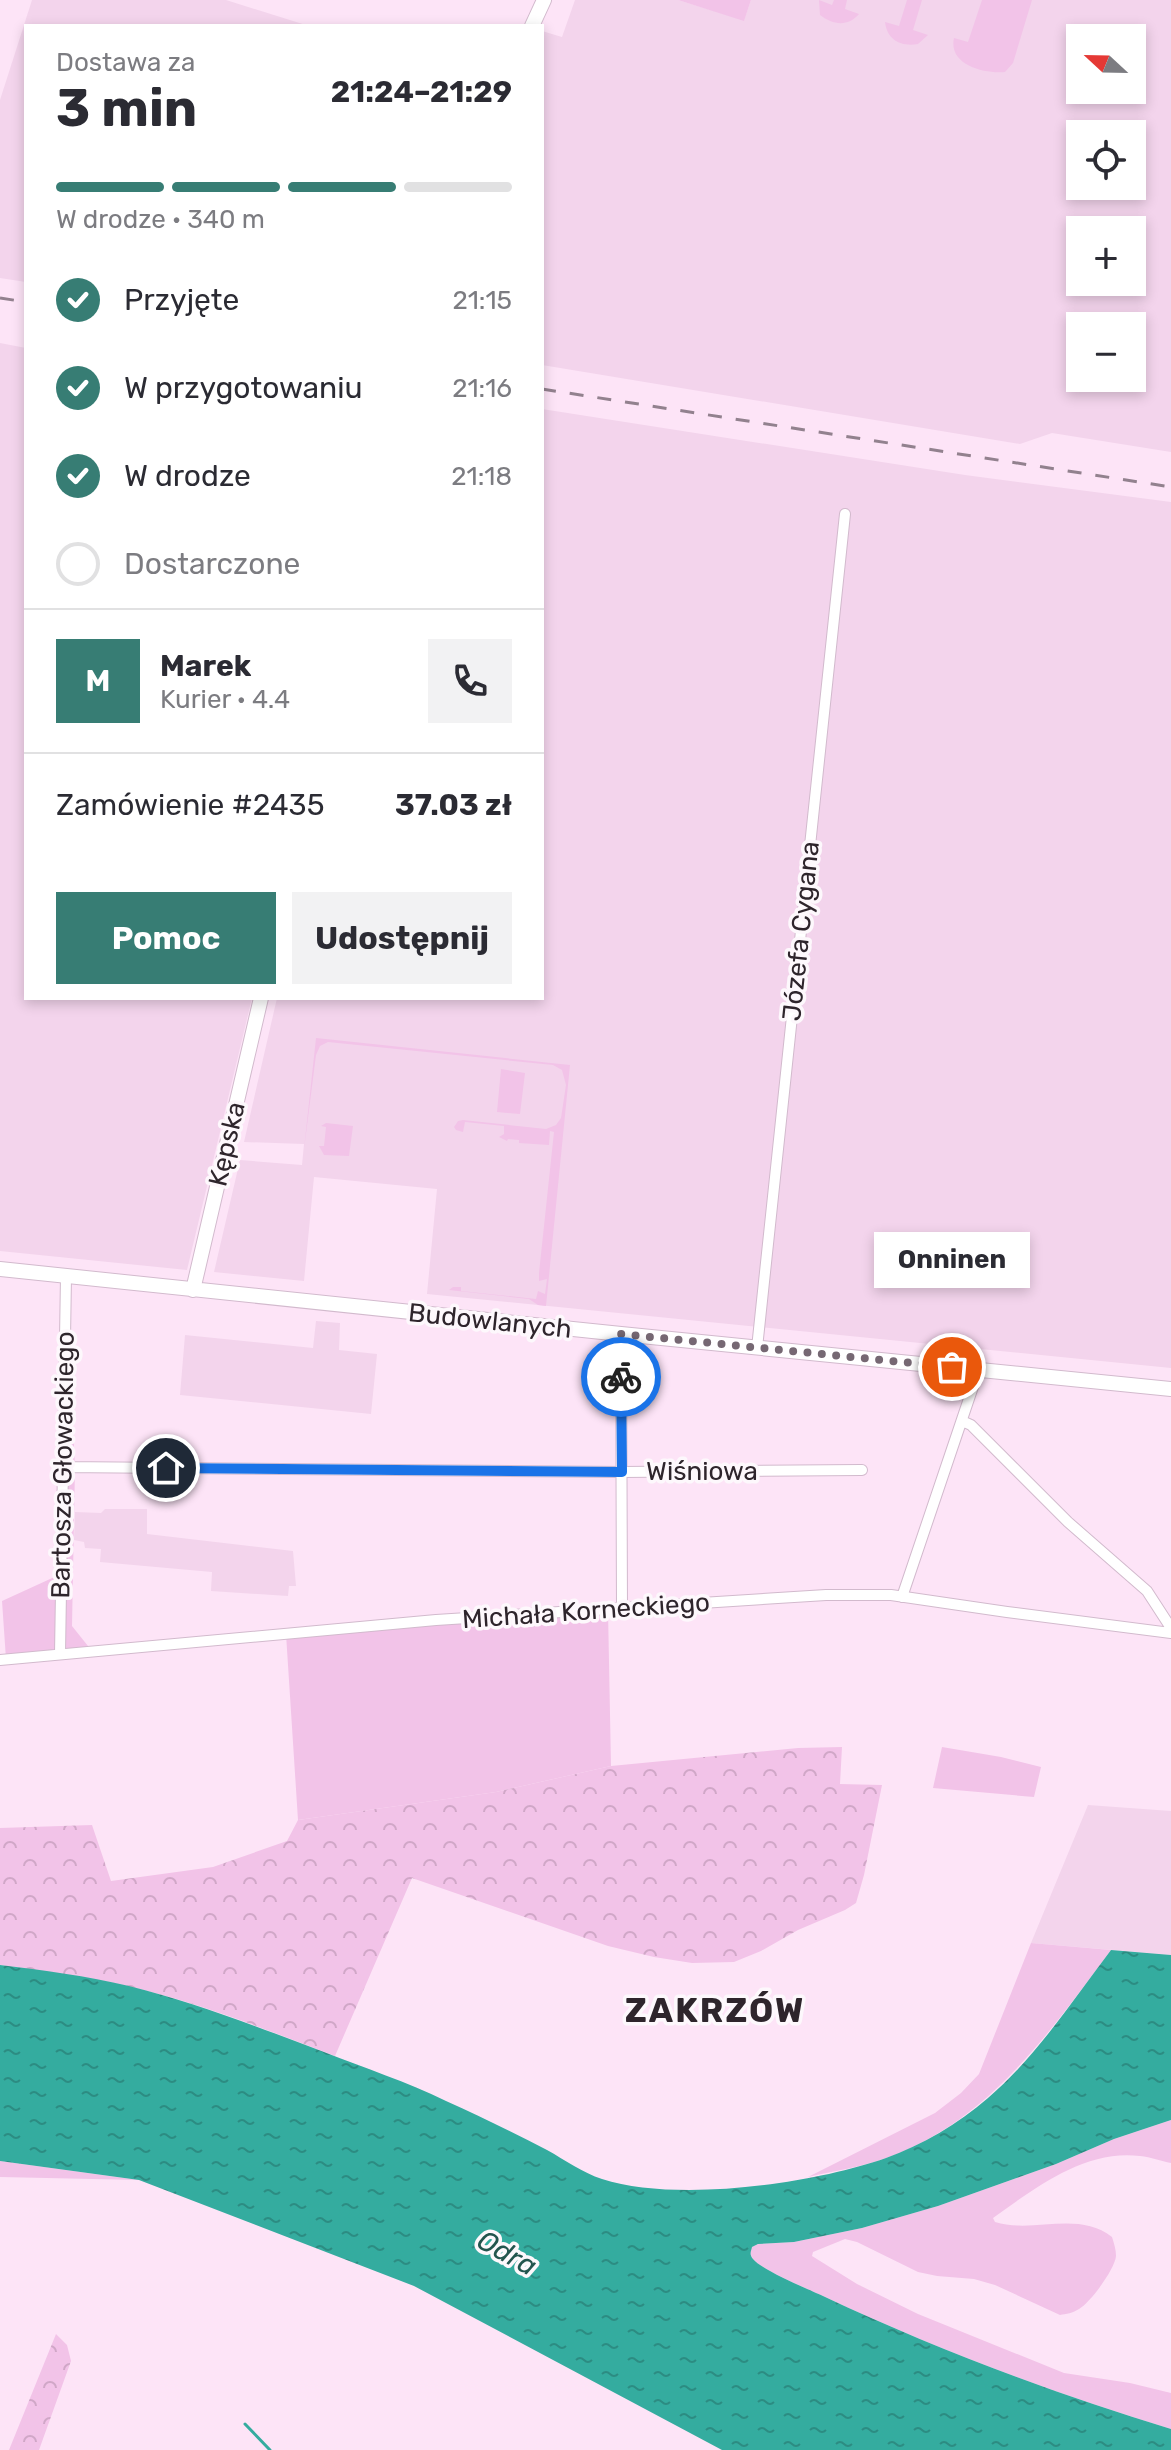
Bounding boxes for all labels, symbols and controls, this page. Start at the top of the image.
north arrow [1066,24,1146,104]
map controls [1066,24,1146,392]
text: Dostawa za [56,47,195,78]
text: 21:24–21:29 [331,74,512,110]
text: 3 min [56,77,197,139]
button: locate [1066,120,1146,200]
text: W drodze · 340 m [56,204,265,235]
button: + [1066,216,1146,296]
icon: check [56,278,100,322]
text: Przyjęte [124,282,239,318]
text: 21:15 [452,285,512,316]
button: − [1066,312,1146,392]
icon: check [56,366,100,410]
text: W przygotowaniu [124,370,363,406]
text: 21:16 [452,373,512,404]
icon: check [56,454,100,498]
text: W drodze [124,458,251,494]
text: 21:18 [451,461,512,492]
text: Dostarczone [124,546,300,582]
button: phone [428,639,512,723]
text: Marek [160,648,251,684]
text: M [86,663,110,699]
text: Kurier · 4.4 [160,684,290,715]
text: Zamówienie #2435 [56,787,324,823]
text: 37.03 zł [395,787,512,823]
street label: Józefa Cygana [776,840,826,1022]
button: Pomoc [56,892,276,984]
button: Udostępnij [292,892,512,984]
street label: Kępska [202,1099,252,1189]
callout: Onninen [874,1231,1030,1287]
text: Onninen [898,1244,1006,1275]
street label: Budowlanych [407,1297,573,1345]
street label: Bartosza Głowackiego [45,1331,81,1599]
pin [918,1333,986,1401]
courier [581,1337,661,1417]
icon: bag [930,1345,974,1389]
icon: bike [599,1355,643,1399]
pin [132,1434,200,1502]
icon: home [144,1446,188,1490]
street label: Wiśniowa [646,1456,758,1487]
street label: Michała Korneckiego [461,1587,711,1635]
district label: ZAKRZÓW [625,1990,805,2031]
water label: Odra [472,2223,542,2283]

